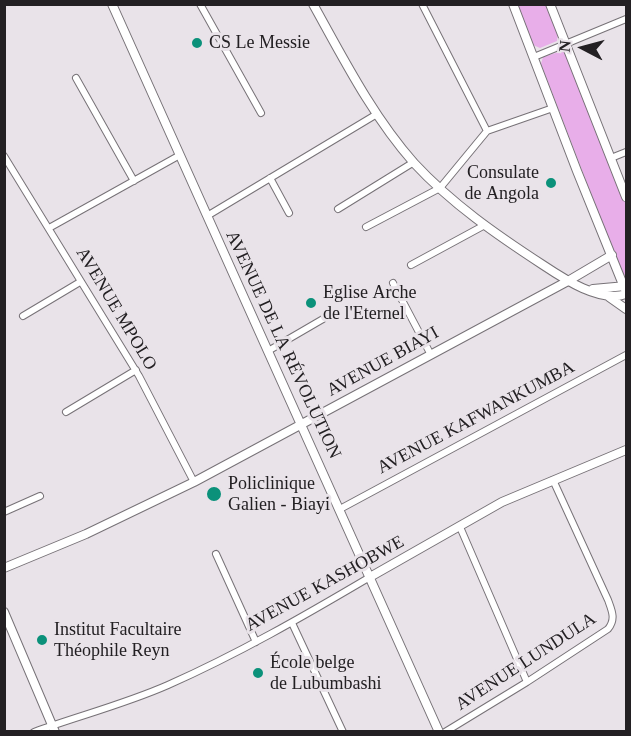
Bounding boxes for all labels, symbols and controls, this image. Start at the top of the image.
north arrow [553,18,613,78]
place label: CS Le Messie [209,32,310,54]
marker: CS Le Messie [190,36,204,50]
text: N [556,39,574,53]
place label: Consulate de Angola [465,162,539,204]
marker: Consulate de Angola [544,176,558,190]
street label: AVENUE DE LA RÉVOLUTION [221,228,345,462]
street label: AVENUE MPOLO [71,244,161,374]
place label: Eglise Arche de l'Eternel [323,282,416,324]
marker: Eglise Arche de l'Eternel [304,296,318,310]
street label: AVENUE BIAYI [323,322,443,402]
street label: AVENUE KAFWANKUMBA [374,357,578,479]
place label: Policlinique Galien - Biayi [228,473,330,516]
marker: Policlinique Galien - Biayi [205,485,223,503]
street label: AVENUE KASHOBWE [242,531,408,637]
street label: AVENUE LUNDULA [452,609,600,715]
place label: Institut Facultaire Théophile Reyn [54,619,181,662]
marker: Institut Facultaire Théophile Reyn [35,633,49,647]
place label: École belge de Lubumbashi [270,652,381,694]
marker: École belge de Lubumbashi [251,666,265,680]

